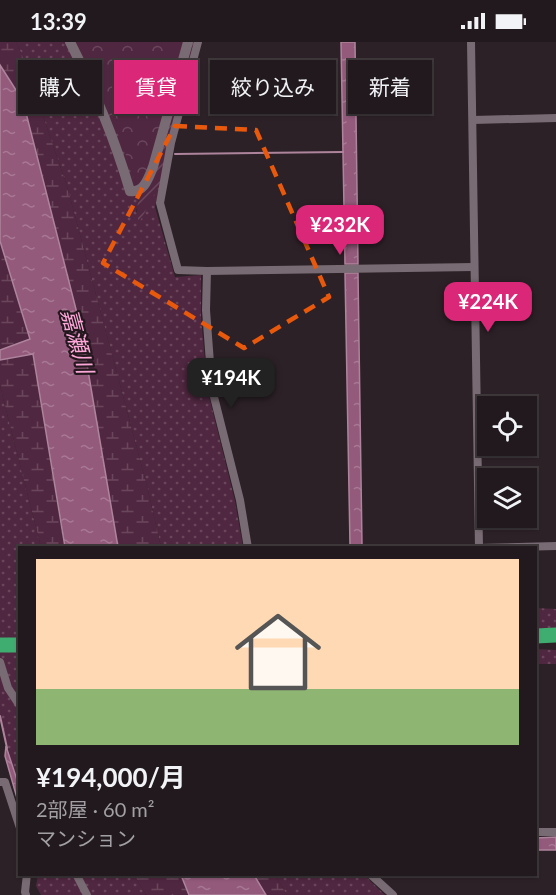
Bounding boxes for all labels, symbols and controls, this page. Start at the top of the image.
text: 13:39 [30,8,87,35]
chip: 購入 [18,60,102,114]
chip: 賃貸 [114,60,198,114]
chip: 絞り込み [210,60,336,114]
chip: 新着 [348,60,432,114]
pin: ¥232K [298,205,382,256]
text: ¥232K [310,212,370,236]
pin: ¥224K [446,282,530,333]
text: ¥224K [458,289,518,313]
water label: 嘉瀬川 [56,306,100,378]
pin: ¥194K [189,358,273,409]
text: ¥194K [201,365,261,389]
map controls [477,396,537,528]
button: locate [477,396,537,456]
button: layers [477,468,537,528]
icon: home [224,598,332,706]
text: ¥194,000/月 [36,761,186,793]
text: 2部屋 · 60 m² [36,797,155,821]
text: マンション [36,826,136,850]

